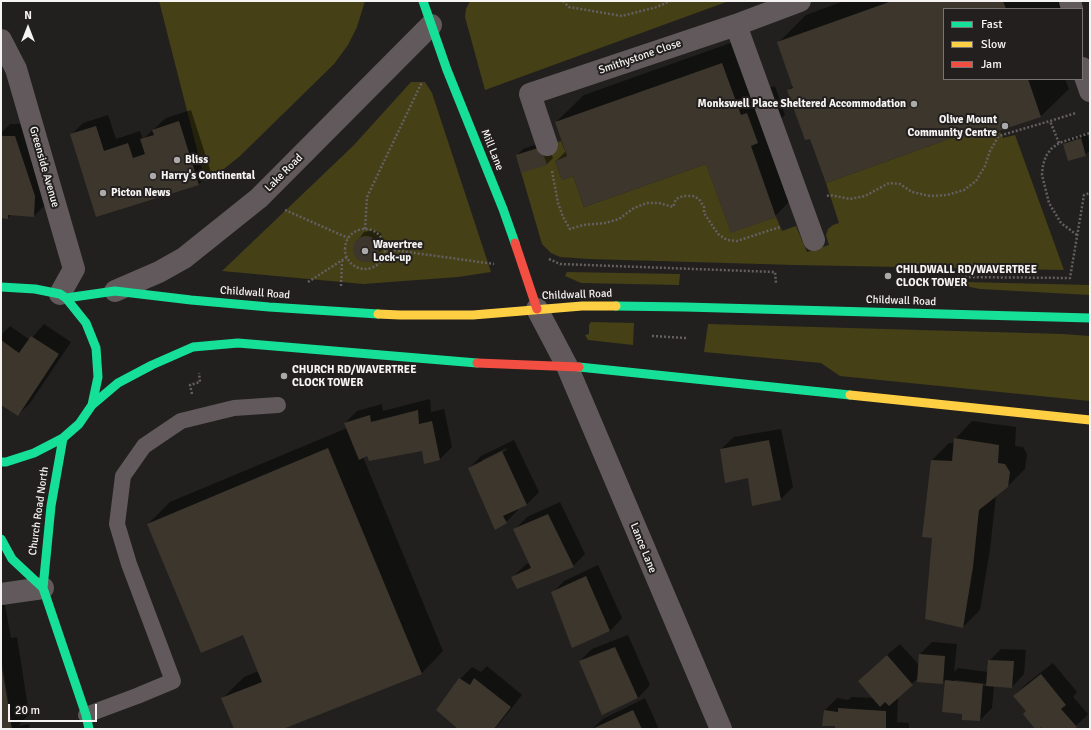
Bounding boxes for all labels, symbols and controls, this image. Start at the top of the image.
north arrow [8,8,48,48]
legend [943,8,1083,80]
text: N [24,9,32,22]
text: Fast [981,17,1002,32]
street label: Smithystone Close [597,37,683,77]
text: Slow [981,37,1006,52]
text: Jam [981,57,1002,72]
place label: Monkswell Place Sheltered Accommodation [698,97,906,111]
marker: Monkswell Place Sheltered Accommodation [909,99,919,109]
place label: Olive Mount Community Centre [908,113,997,139]
marker: Olive Mount Community Centre [1000,121,1010,131]
street label: Greenside Avenue [26,125,62,209]
street label: Mill Lane [478,127,506,173]
street label: Lake Road [262,151,306,195]
place label: Bliss [185,153,208,167]
marker: Bliss [172,155,182,165]
place label: Harry's Continental [161,169,255,183]
marker: Harry's Continental [148,171,158,181]
place label: Picton News [111,186,170,200]
marker: Picton News [98,188,108,198]
place label: Wavertree Lock-up [373,238,423,264]
marker: Wavertree Lock-up [360,246,370,256]
place label: CHILDWALL RD/WAVERTREE CLOCK TOWER [896,263,1037,289]
marker: CHILDWALL RD/WAVERTREE CLOCK TOWER [883,271,893,281]
street label: Childwall Road [219,284,291,302]
street label: Childwall Road [542,287,612,303]
street label: Childwall Road [866,293,936,309]
place label: CHURCH RD/WAVERTREE CLOCK TOWER [292,363,416,389]
marker: CHURCH RD/WAVERTREE CLOCK TOWER [279,371,289,381]
street label: Church Road North [26,466,52,556]
street label: Lance Lane [627,521,659,575]
scale bar [10,696,99,722]
text: 20 m [15,703,40,718]

